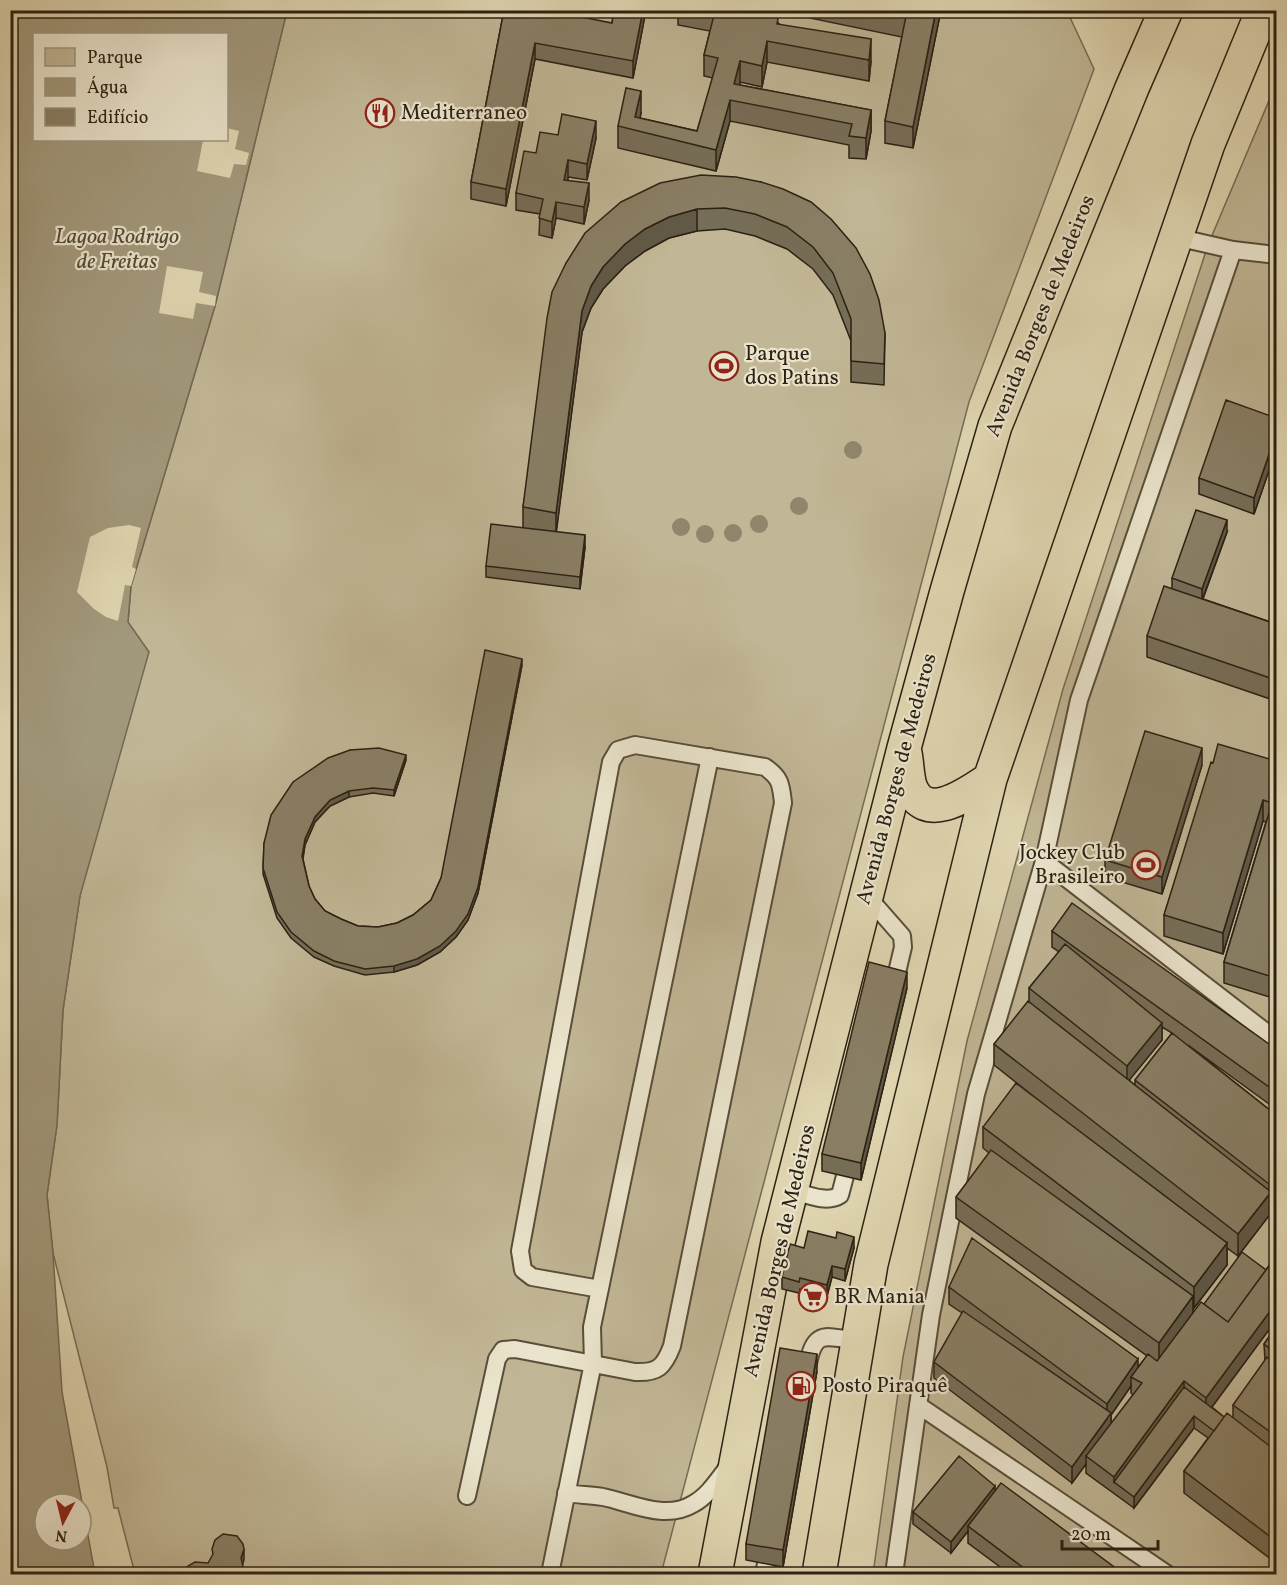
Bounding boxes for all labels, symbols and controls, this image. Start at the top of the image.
legend [33,33,228,141]
text: Parque [87,46,142,71]
text: Água [87,76,128,101]
restaurant icon: Mediterraneo [364,97,396,129]
place label: Mediterraneo [401,99,527,128]
text: Edifício [87,106,148,131]
street label: Avenida Borges de Medeiros [979,191,1103,441]
water label: Lagoa Rodrigo de Freitas [55,222,179,278]
place label: Parque dos Patins [745,340,839,393]
sports icon: Parque dos Patins [708,350,740,382]
street label: Avenida Borges de Medeiros [850,650,944,908]
place label: Jockey Club Brasileiro [1019,839,1125,892]
sports icon: Jockey Club Brasileiro [1130,849,1162,881]
street label: Avenida Borges de Medeiros [737,1122,823,1380]
supermarket icon: BR Mania [797,1281,829,1313]
place label: BR Mania [834,1283,925,1312]
fuel station icon: Posto Piraquê [785,1370,817,1402]
place label: Posto Piraquê [822,1372,948,1401]
north arrow [33,1492,93,1552]
scale bar [1062,1513,1158,1551]
text: N [54,1523,69,1547]
text: 20 m [1071,1523,1111,1548]

